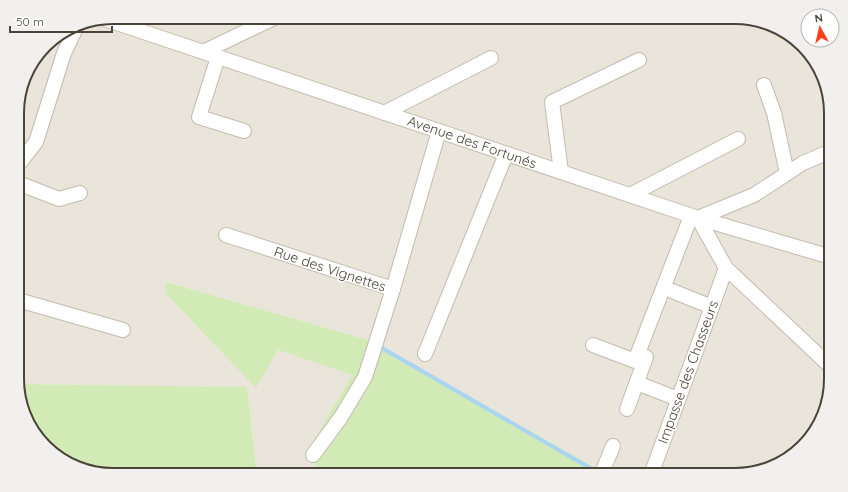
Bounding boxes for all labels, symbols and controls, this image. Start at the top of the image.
scale bar [10,8,112,34]
north arrow [800,8,840,48]
text: N [814,11,824,26]
text: 50 m [16,14,44,29]
street label: Avenue des Fortunés [405,111,539,173]
street label: Rue des Vignettes [272,242,388,296]
street label: Impasse des Chasseurs [654,298,722,446]

